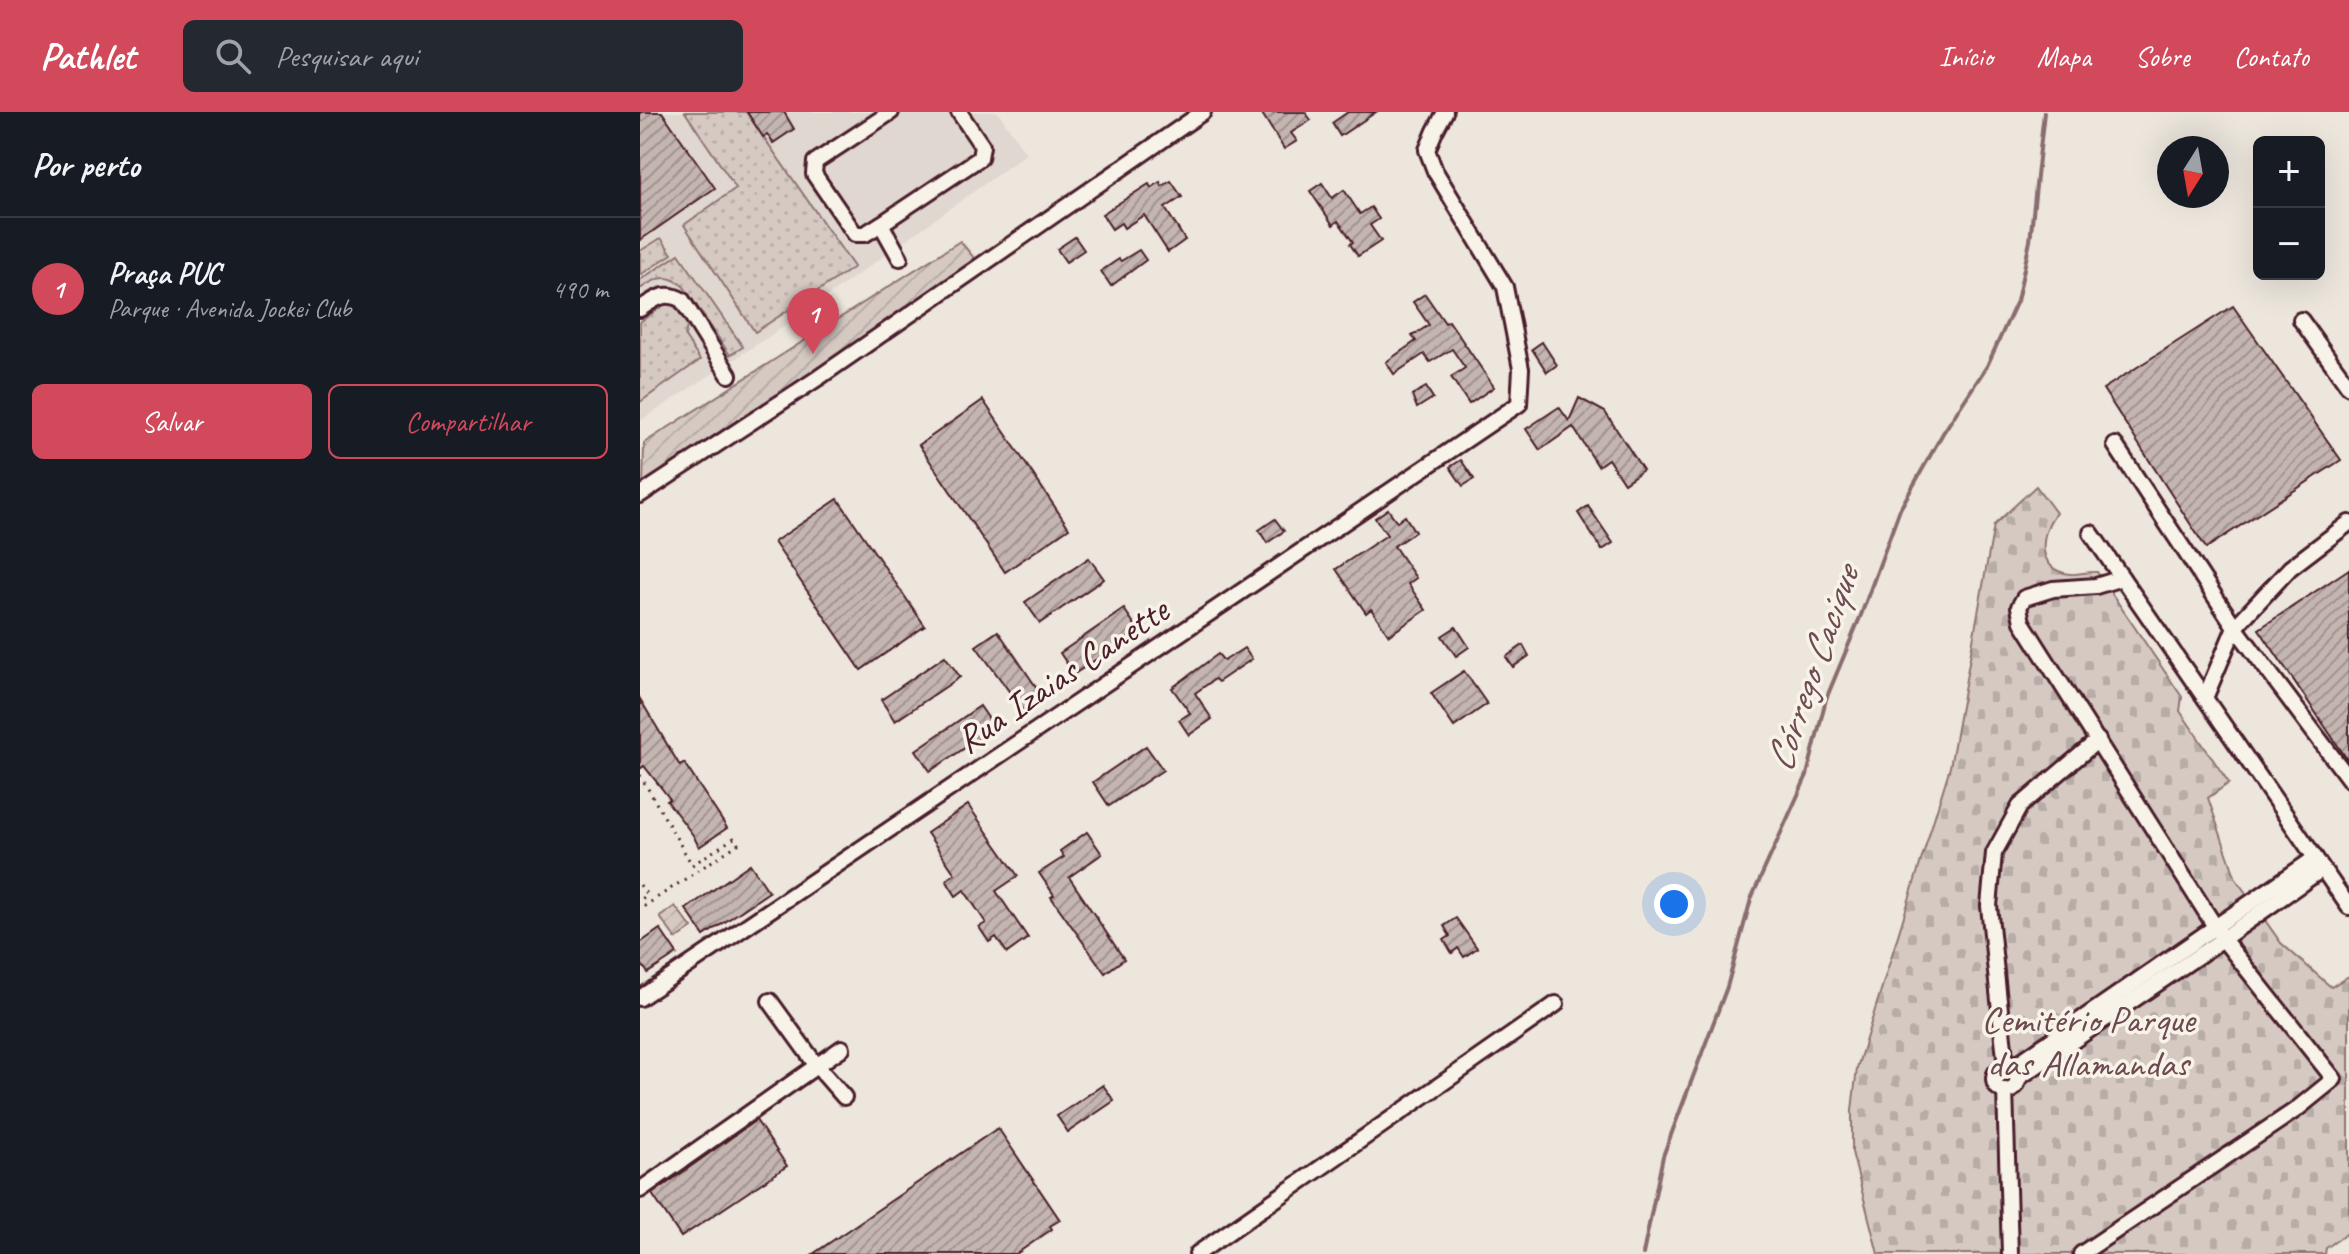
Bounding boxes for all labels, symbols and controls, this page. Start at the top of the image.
search box [183,20,743,92]
text: Pathlet [40,33,135,80]
icon: search [211,34,255,78]
text: Pesquisar aqui [275,37,418,75]
text: Início [1939,39,1993,74]
text: Mapa [2037,39,2091,74]
text: Sobre [2135,39,2190,74]
text: Contato [2234,39,2309,74]
north arrow [2157,136,2229,208]
map controls [2253,136,2325,280]
button: + [2253,136,2325,208]
text: Por perto [32,143,140,186]
button: − [2253,208,2325,280]
text: Praça PUC [108,254,221,292]
text: 1 [52,273,64,306]
text: 490 m [552,273,608,306]
pin: 1 [787,288,839,354]
text: Parque · Avenida Jockei Club [108,292,351,325]
button: Salvar [32,384,312,459]
button: Compartilhar [328,384,608,459]
water label: Córrego Cacique [1754,555,1872,778]
street label: Rua Izaias Canette [947,585,1179,763]
your location [1654,884,1694,924]
park label: Cemitério Parque das Allamandas [1981,996,2197,1087]

